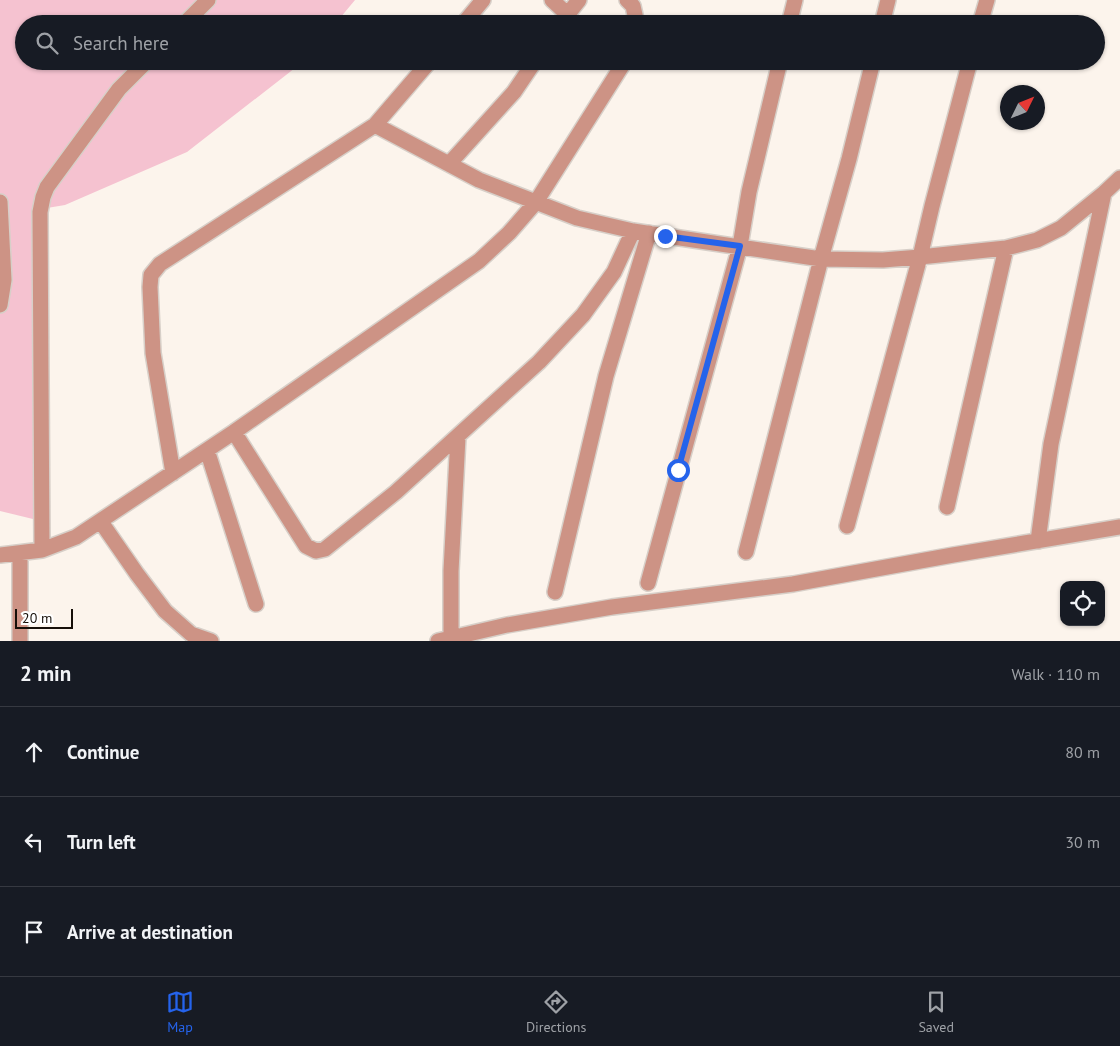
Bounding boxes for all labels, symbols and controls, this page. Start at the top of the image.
search box [15,15,1105,70]
icon: search [33,29,61,57]
text: Search here [73,31,169,55]
north arrow [1000,85,1045,130]
route end [654,225,677,248]
route start [667,459,690,482]
map controls [1060,581,1105,626]
button: locate [1060,581,1105,626]
scale bar [15,606,72,629]
text: 20 m [22,609,52,627]
text: 2 min [20,660,71,687]
text: Walk · 110 m [1011,664,1100,684]
icon: ahead [20,738,48,766]
text: Continue [67,740,139,764]
text: 80 m [1065,742,1100,762]
icon: left [20,828,48,856]
text: Turn left [67,830,136,854]
text: 30 m [1065,832,1100,852]
icon: arrive [20,918,48,946]
text: Arrive at destination [67,920,233,944]
tab: Map [166,988,194,1036]
tab: Directions [526,988,586,1036]
tab: Saved [918,988,954,1036]

